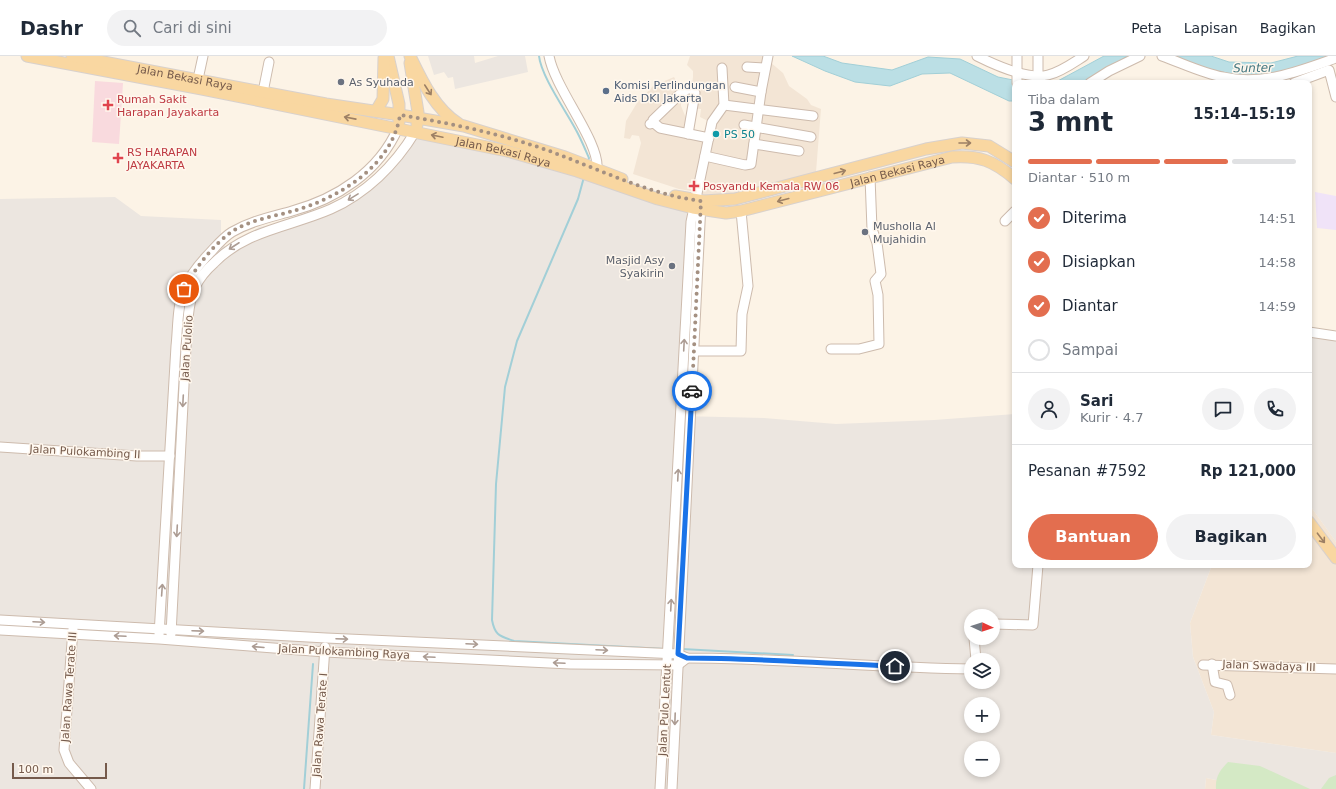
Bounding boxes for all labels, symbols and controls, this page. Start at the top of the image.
search box [107,10,387,46]
text: Dashr [20,17,83,39]
icon: search [121,17,143,39]
text: Cari di sini [153,19,232,37]
text: Peta [1131,20,1162,36]
text: Lapisan [1184,20,1238,36]
text: Bagikan [1260,20,1316,36]
water label: Sunter [1233,61,1274,75]
street label: Jalan Bekasi Raya [135,62,234,93]
place label: As Syuhada [349,76,414,89]
marker: As Syuhada [336,77,346,87]
place label: Komisi Perlindungan Aids DKI Jakarta [614,79,726,105]
one-way arrow [425,84,433,96]
marker: Komisi Perlindungan Aids DKI Jakarta [601,86,611,96]
text: Tiba dalam [1028,92,1100,107]
place label: Rumah Sakit Harapan Jayakarta [117,93,219,119]
marker: Rumah Sakit Harapan Jayakarta [102,99,114,111]
text: 15:14–15:19 [1193,105,1296,123]
text: 3 mnt [1028,107,1113,137]
one-way arrow [344,114,357,122]
place label: PS 50 [724,128,755,141]
marker: PS 50 [711,129,721,139]
one-way arrow [431,132,444,140]
street label: Jalan Bekasi Raya [454,134,552,170]
one-way arrow [958,139,971,147]
place label: RS HARAPAN JAYAKARTA [126,146,197,172]
marker: RS HARAPAN JAYAKARTA [112,152,124,164]
street label: Jalan Bekasi Raya [848,153,946,190]
one-way arrow [833,168,846,176]
text: Diantar · 510 m [1028,170,1130,185]
marker: Posyandu Kemala RW 06 [688,180,700,192]
place label: Posyandu Kemala RW 06 [703,180,839,193]
one-way arrow [348,193,359,201]
one-way arrow [777,197,790,205]
icon: check [1028,207,1050,229]
text: Diterima [1062,209,1127,227]
text: 14:51 [1259,211,1296,226]
place label: Musholla Al Mujahidin [873,220,936,246]
marker: Musholla Al Mujahidin [860,227,870,237]
one-way arrow [228,242,239,251]
icon: check [1028,251,1050,273]
text: Disiapkan [1062,253,1136,271]
place label: Masjid Asy Syakirin [606,254,664,280]
text: 14:58 [1259,255,1296,270]
marker: Masjid Asy Syakirin [667,261,677,271]
pin [167,272,201,306]
icon: bag [173,278,195,300]
icon: check [1028,295,1050,317]
text: Diantar [1062,297,1118,315]
text: 14:59 [1259,299,1296,314]
street label: Jalan Pulolio [178,314,196,383]
one-way arrow [681,339,688,352]
text: Sampai [1062,341,1118,359]
courier [672,371,712,411]
icon: car [681,380,703,402]
button: person [1028,388,1070,430]
button: chat [1202,388,1244,430]
button: phone [1254,388,1296,430]
text: Sari [1080,392,1113,410]
one-way arrow [180,394,187,407]
text: Kurir · 4.7 [1080,410,1144,425]
street label: Jalan Pulokambing II [28,443,141,461]
text: Pesanan #7592 [1028,462,1146,480]
text: Rp 121,000 [1200,462,1296,480]
one-way arrow [674,469,682,482]
button: Bantuan [1028,514,1158,560]
button: Bagikan [1166,514,1296,560]
one-way arrow [173,524,180,537]
one-way arrow [1317,532,1325,543]
one-way arrow [158,584,165,597]
one-way arrow [668,599,675,612]
north arrow [964,609,1000,645]
map controls [964,609,1000,777]
one-way arrow [32,618,45,625]
one-way arrow [191,627,204,634]
street label: Jalan Rawa Terate III [59,631,79,744]
one-way arrow [114,633,127,640]
one-way arrow [335,635,348,642]
one-way arrow [465,640,478,648]
street label: Jalan Pulokambing Raya [277,642,410,662]
one-way arrow [252,643,265,650]
one-way arrow [595,647,608,654]
pin [878,649,912,683]
one-way arrow [423,653,436,661]
button: layers [964,653,1000,689]
icon: home [884,655,906,677]
street label: Jalan Swadaya III [1221,658,1316,674]
one-way arrow [553,660,566,667]
street label: Jalan Pulo Lentut [656,663,674,757]
street label: Jalan Rawa Terate I [310,673,330,778]
button: + [964,697,1000,733]
one-way arrow [672,712,679,725]
button: − [964,741,1000,777]
scale bar [12,761,107,780]
text: 100 m [18,763,53,776]

